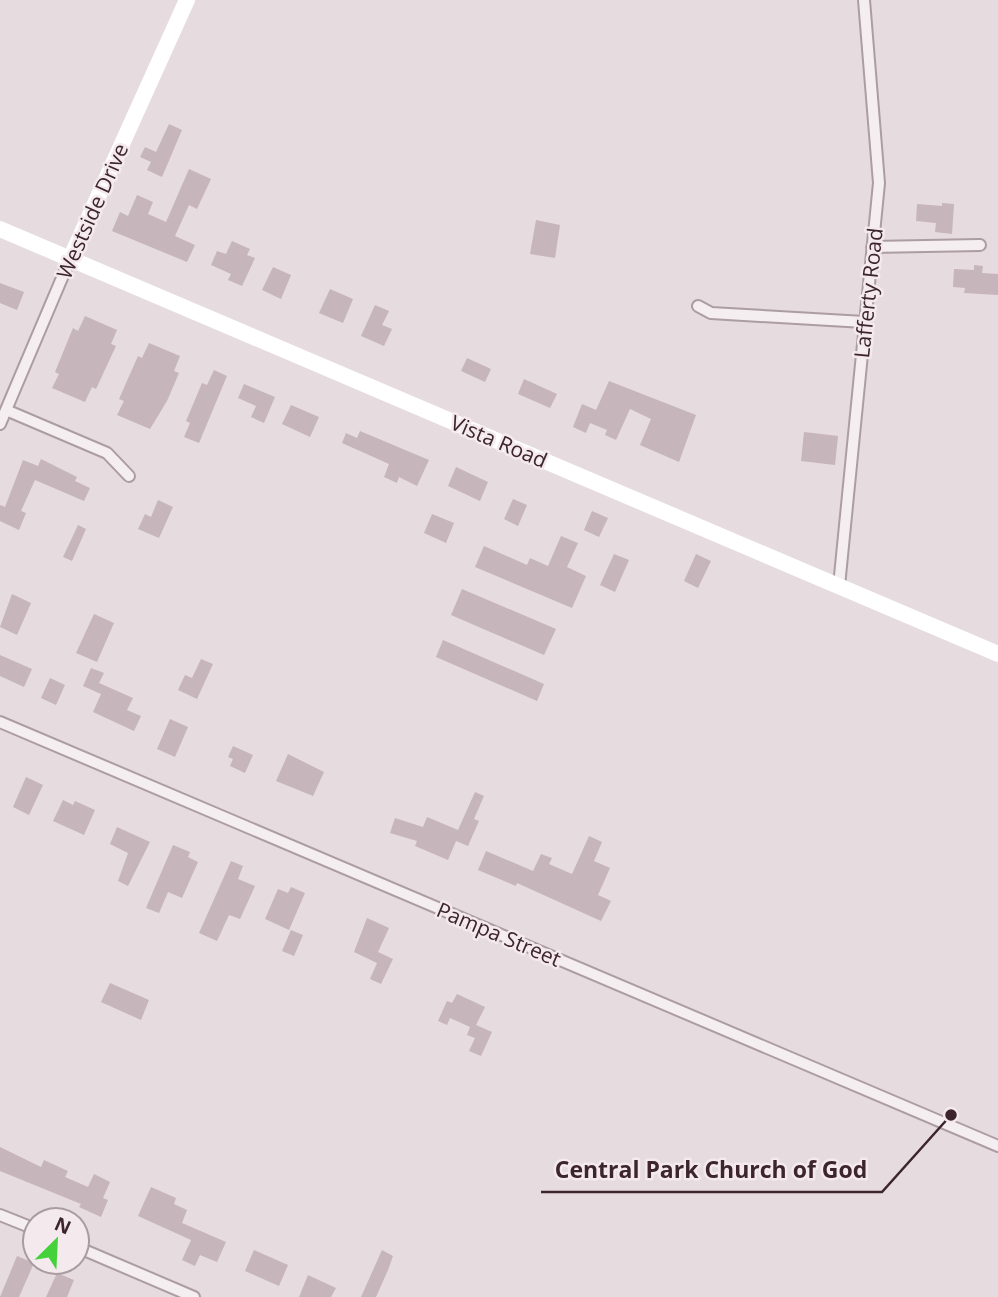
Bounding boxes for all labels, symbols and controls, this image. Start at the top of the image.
street label: Westside Drive [50,139,134,283]
street label: Lafferty Road [847,227,889,359]
street label: Vista Road [446,408,552,474]
street label: Pampa Street [433,895,565,973]
callout: Central Park Church of God [541,1148,882,1192]
text: Central Park Church of God [555,1153,867,1185]
north arrow [21,1206,91,1276]
text: N [51,1210,75,1240]

